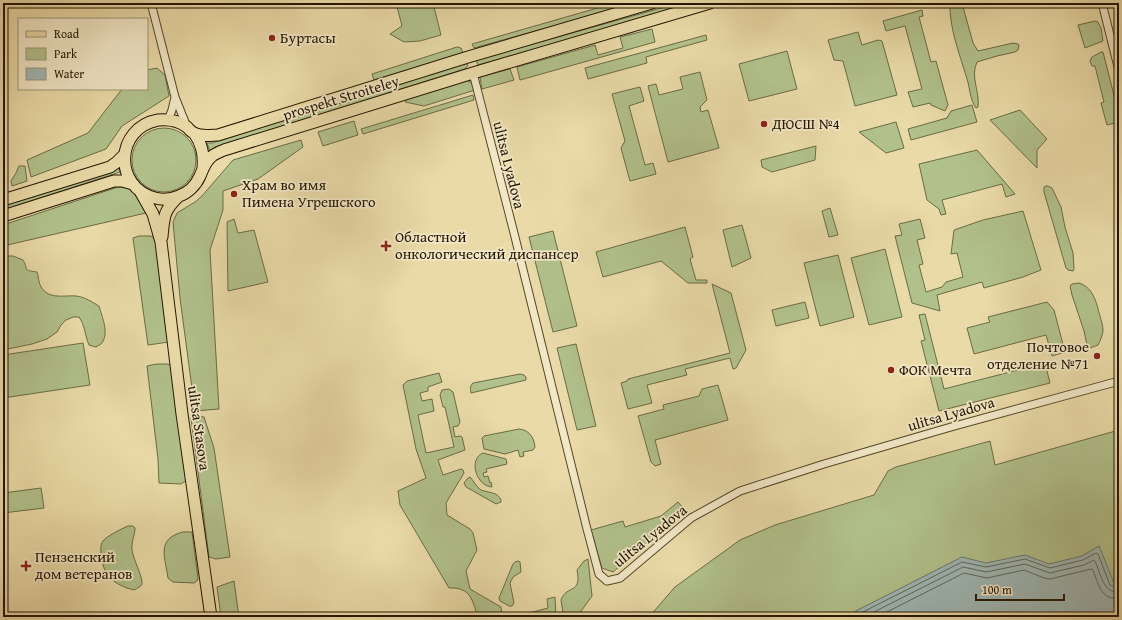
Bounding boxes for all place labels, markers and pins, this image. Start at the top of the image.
place label: Буртасы [280,27,336,48]
marker: Буртасы [267,33,277,43]
place label: ДЮСШ №4 [771,113,840,134]
marker: ДЮСШ №4 [759,119,769,129]
place label: Храм во имя Пимена Угрешского [242,174,376,212]
marker: Храм во имя Пимена Угрешского [229,189,239,199]
place label: Областной онкологический диспансер [395,226,579,264]
marker: Областной онкологический диспансер [380,240,392,252]
place label: Почтовое отделение №71 [987,336,1089,374]
marker: Почтовое отделение №71 [1092,351,1102,361]
place label: ФОК Мечта [899,359,972,380]
marker: ФОК Мечта [886,365,896,375]
place label: Пензенский дом ветеранов [35,546,132,584]
marker: Пензенский дом ветеранов [20,560,32,572]

